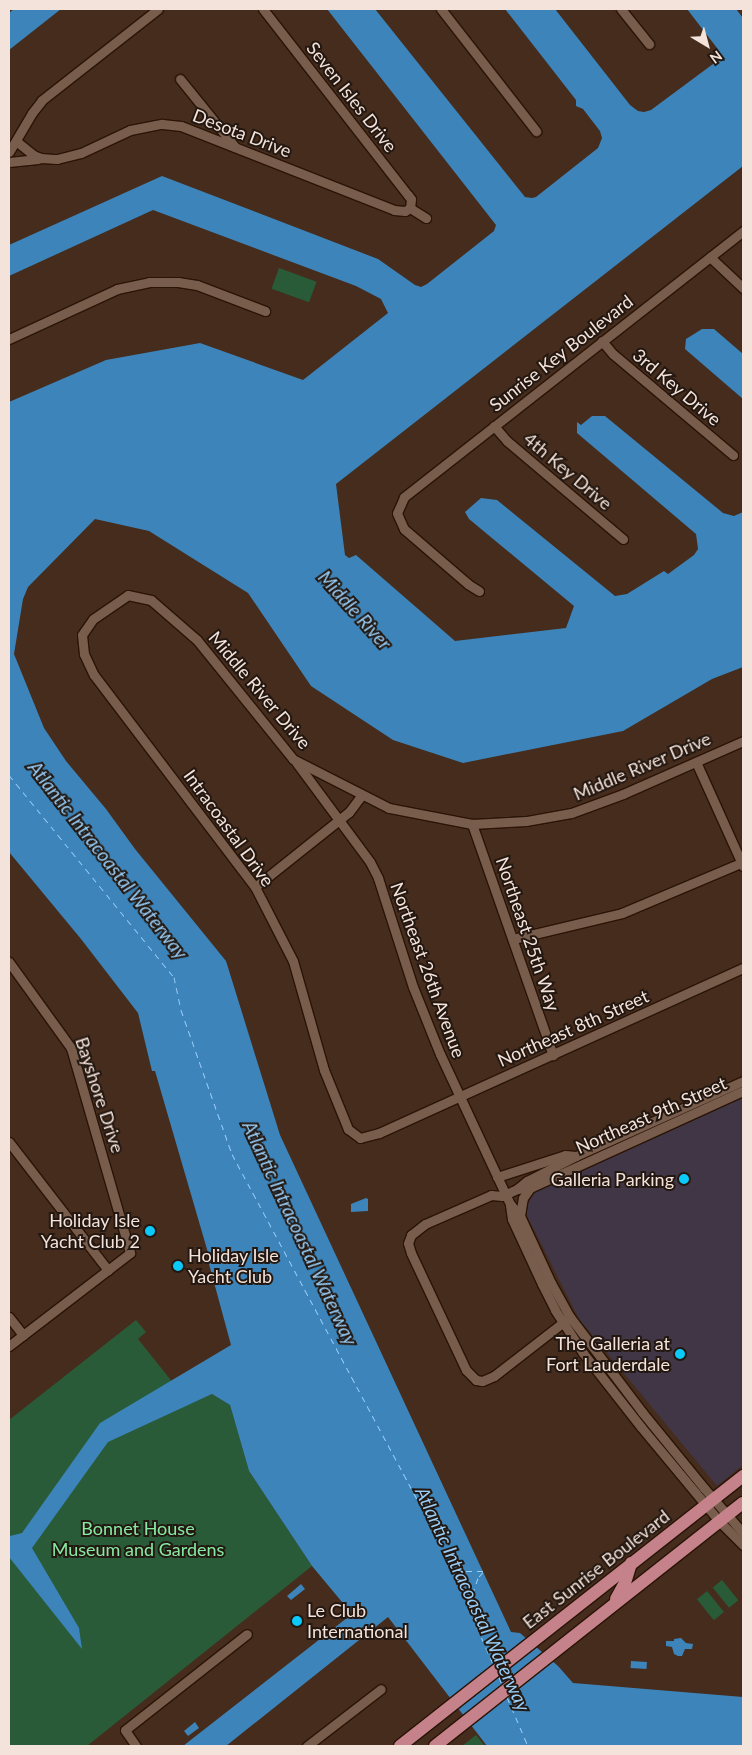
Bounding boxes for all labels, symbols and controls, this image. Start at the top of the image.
north arrow [682,20,732,70]
street label: Seven Isles Drive [302,38,402,156]
text: N [707,47,726,67]
street label: Desota Drive [190,104,294,162]
street label: Sunrise Key Boulevard [485,290,637,416]
street label: 3rd Key Drive [628,344,726,430]
street label: 4th Key Drive [519,428,617,514]
water label: Middle River [314,566,396,654]
street label: Middle River Drive [204,627,316,753]
street label: Middle River Drive [570,727,714,805]
water label: Atlantic Intracoastal Waterway [24,756,192,964]
street label: Intracoastal Drive [179,765,279,891]
street label: Northeast 25th Way [491,854,565,1014]
street label: Northeast 26th Avenue [386,879,470,1061]
street label: Northeast 8th Street [494,985,652,1071]
street label: Bayshore Drive [71,1034,129,1156]
street label: Northeast 9th Street [572,1072,730,1158]
water label: Atlantic Intracoastal Waterway [238,1117,362,1349]
place label: Galleria Parking [551,1168,674,1190]
marker: Galleria Parking [678,1173,690,1185]
place label: Holiday Isle Yacht Club 2 [41,1210,140,1252]
marker: Holiday Isle Yacht Club 2 [144,1225,156,1237]
place label: Holiday Isle Yacht Club [188,1245,279,1288]
marker: Holiday Isle Yacht Club [172,1260,184,1272]
place label: The Galleria at Fort Lauderdale [546,1333,670,1376]
marker: The Galleria at Fort Lauderdale [674,1348,686,1360]
water label: Atlantic Intracoastal Waterway [411,1483,535,1715]
street label: East Sunrise Boulevard [518,1505,674,1633]
park label: Bonnet House Museum and Gardens [52,1518,224,1560]
place label: Le Club International [307,1600,408,1642]
marker: Le Club International [291,1615,303,1627]

